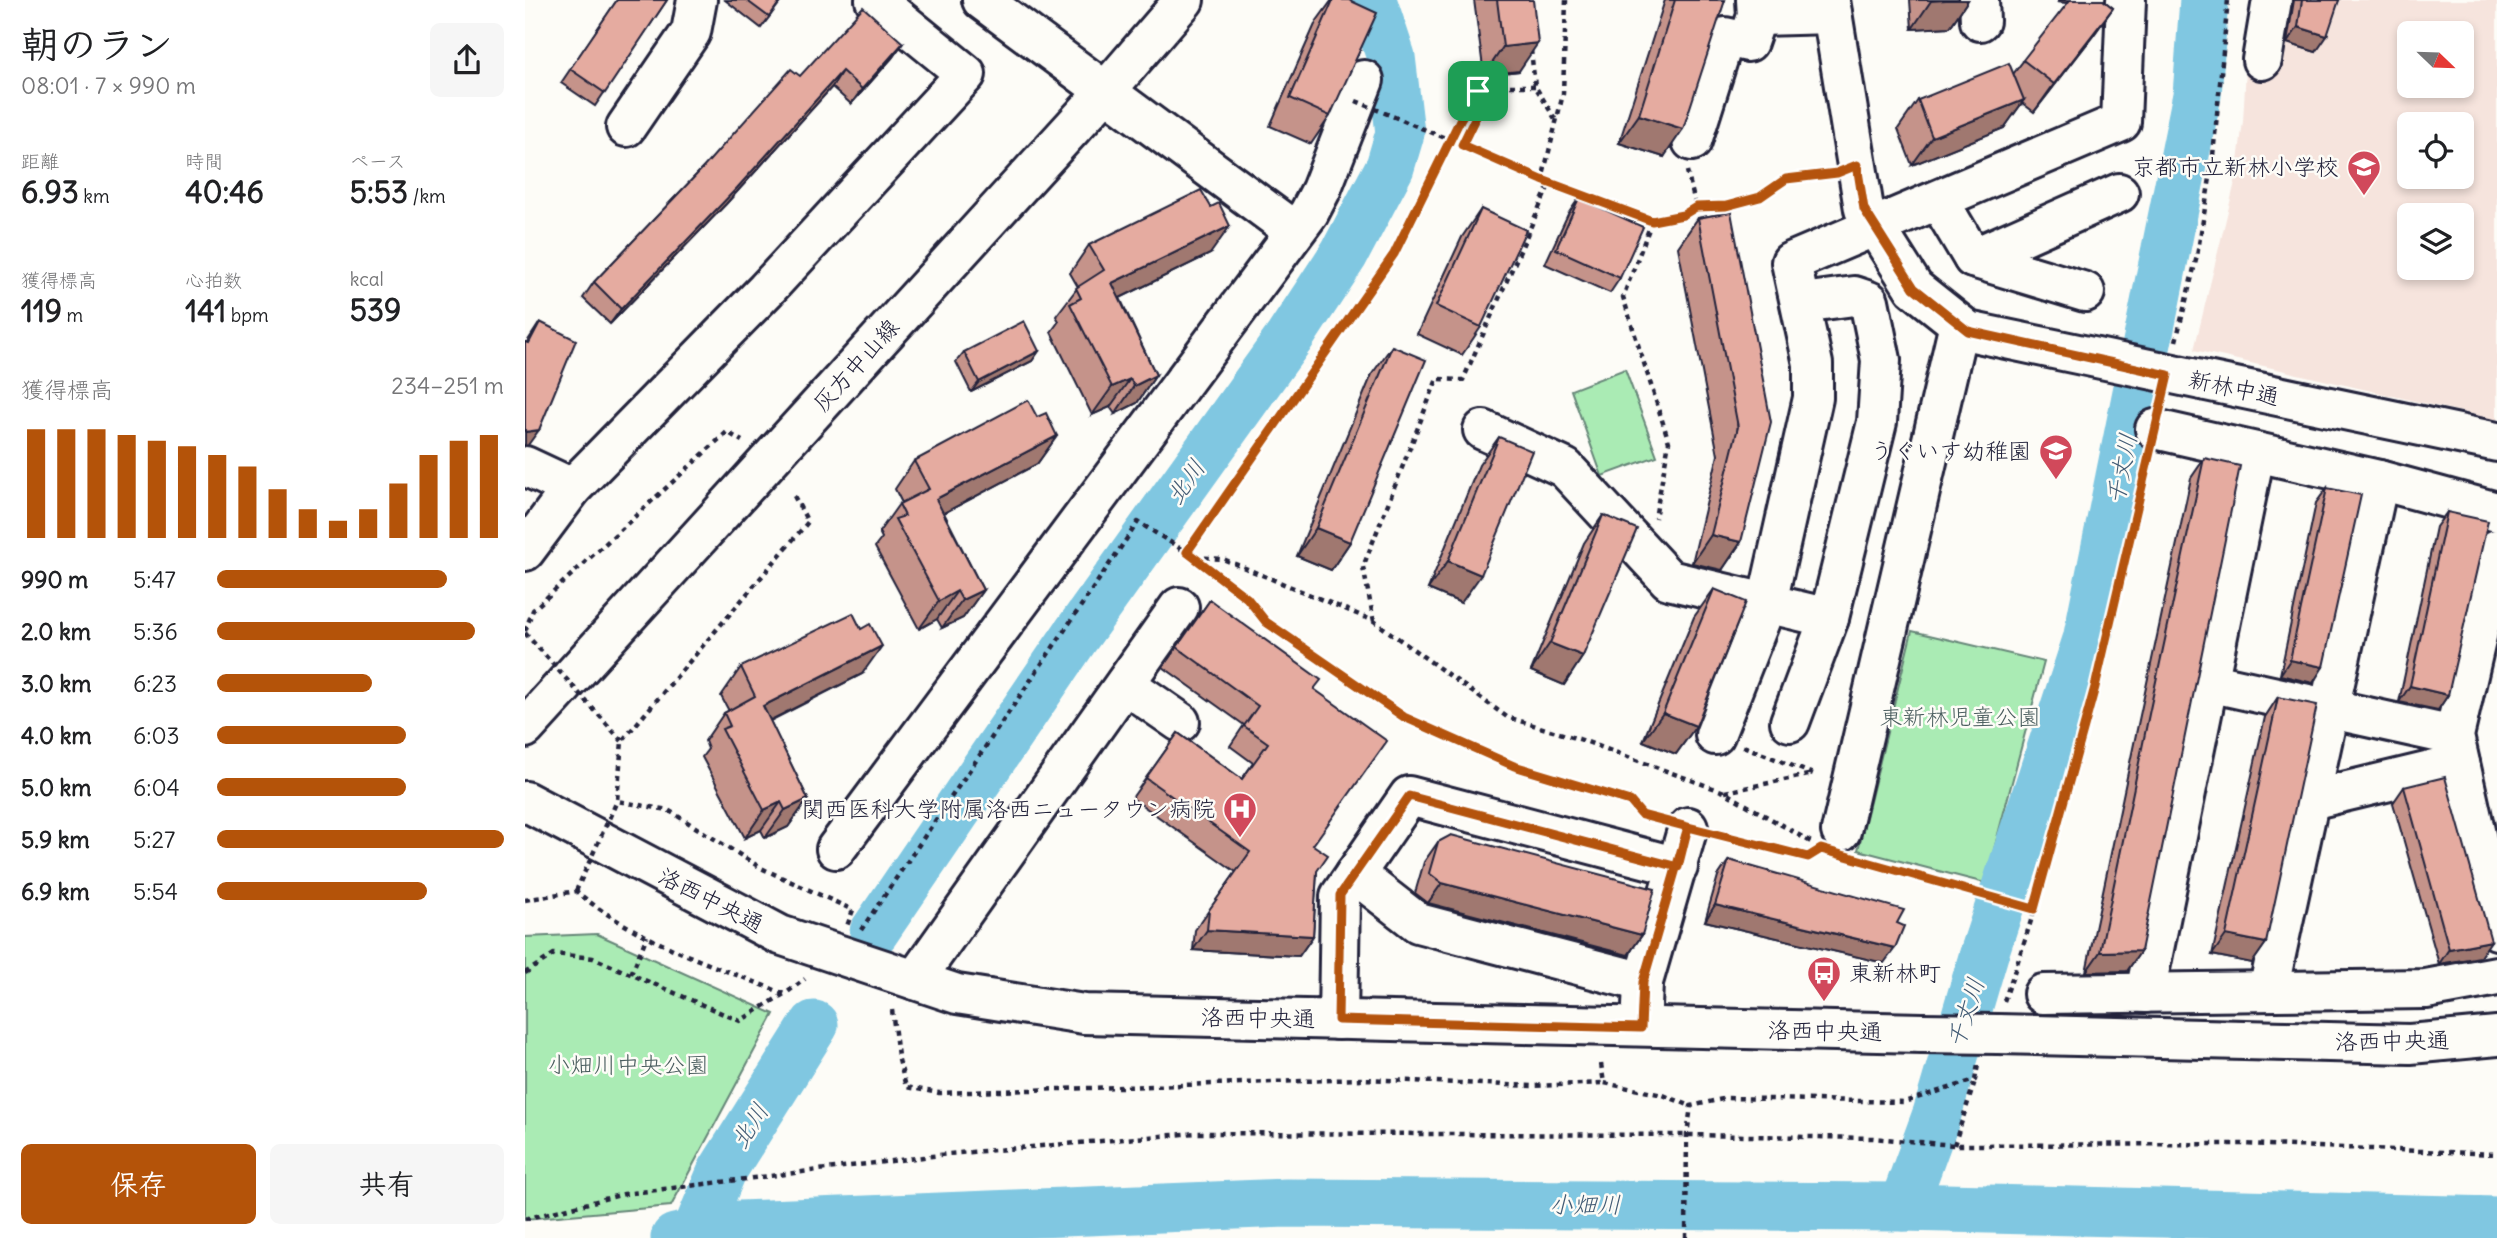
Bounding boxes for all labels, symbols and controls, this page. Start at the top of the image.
text: 朝のラン [21,21,173,68]
north arrow [2397,21,2475,98]
map controls [2397,21,2474,280]
button: share [430,23,504,97]
pin [1448,61,1508,121]
text: 08:01 · 7 × 990 m [21,71,196,100]
icon: arrive [1459,72,1497,110]
button: locate [2397,112,2474,189]
school or university icon: 京都市立新林小学校 [2345,148,2383,197]
text: 距離 [21,149,59,173]
text: 時間 [185,149,223,173]
text: ペース [350,149,406,173]
place label: 京都市立新林小学校 [2132,152,2339,181]
text: 6.93 [21,173,79,211]
text: 40:46 [185,173,264,211]
text: 5:53 [350,173,408,211]
text: km [79,184,110,208]
text: /km [408,184,446,208]
button: layers [2397,203,2474,280]
text: kcal [350,267,384,291]
text: 獲得標高 [21,268,97,292]
text: 心拍数 [185,268,242,292]
text: 539 [350,291,401,329]
text: 119 [21,292,62,330]
text: 141 [185,292,226,330]
text: m [62,303,83,327]
text: bpm [226,303,269,327]
street label: 灰方中山線 [806,312,905,417]
street label: 新林中通 [2186,364,2282,411]
text: 234–251 m [391,371,504,400]
text: 獲得標高 [21,375,113,404]
water label: 千丈川 [2099,431,2143,507]
school or university icon: うぐいす幼稚園 [2037,432,2075,481]
place label: うぐいす幼稚園 [1870,436,2031,465]
water label: 北川 [1159,453,1211,510]
text: 990 m [21,565,88,594]
text: 5:47 [133,565,176,594]
text: 2.0 km [21,617,91,646]
text: 5:36 [133,617,178,646]
text: 3.0 km [21,669,91,698]
text: 6:23 [133,669,177,698]
park label: 東新林児童公園 [1880,702,2041,731]
text: 4.0 km [21,721,92,750]
text: 6:03 [133,721,180,750]
text: 5.0 km [21,773,92,802]
text: 6:04 [133,773,180,802]
hospital icon: 関西医科大学附属洛西ニュータウン病院 [1221,790,1259,839]
place label: 関西医科大学附属洛西ニュータウン病院 [801,794,1215,823]
text: 5.9 km [21,825,90,854]
text: 5:27 [133,825,175,854]
street label: 洛西中央通 [653,861,769,939]
text: 6.9 km [21,877,90,906]
text: 5:54 [133,877,178,906]
bus stop icon: 東新林町 [1805,954,1843,1003]
place label: 東新林町 [1849,958,1941,987]
water label: 千丈川 [1940,974,1990,1052]
street label: 洛西中央通 [1200,1002,1316,1033]
street label: 洛西中央通 [1767,1015,1883,1046]
street label: 洛西中央通 [2334,1025,2450,1056]
park label: 小畑川中央公園 [548,1050,709,1079]
water label: 北川 [724,1097,775,1154]
button: 保存 [21,1144,256,1224]
button: 共有 [270,1144,504,1224]
water label: 小畑川 [1549,1189,1621,1219]

